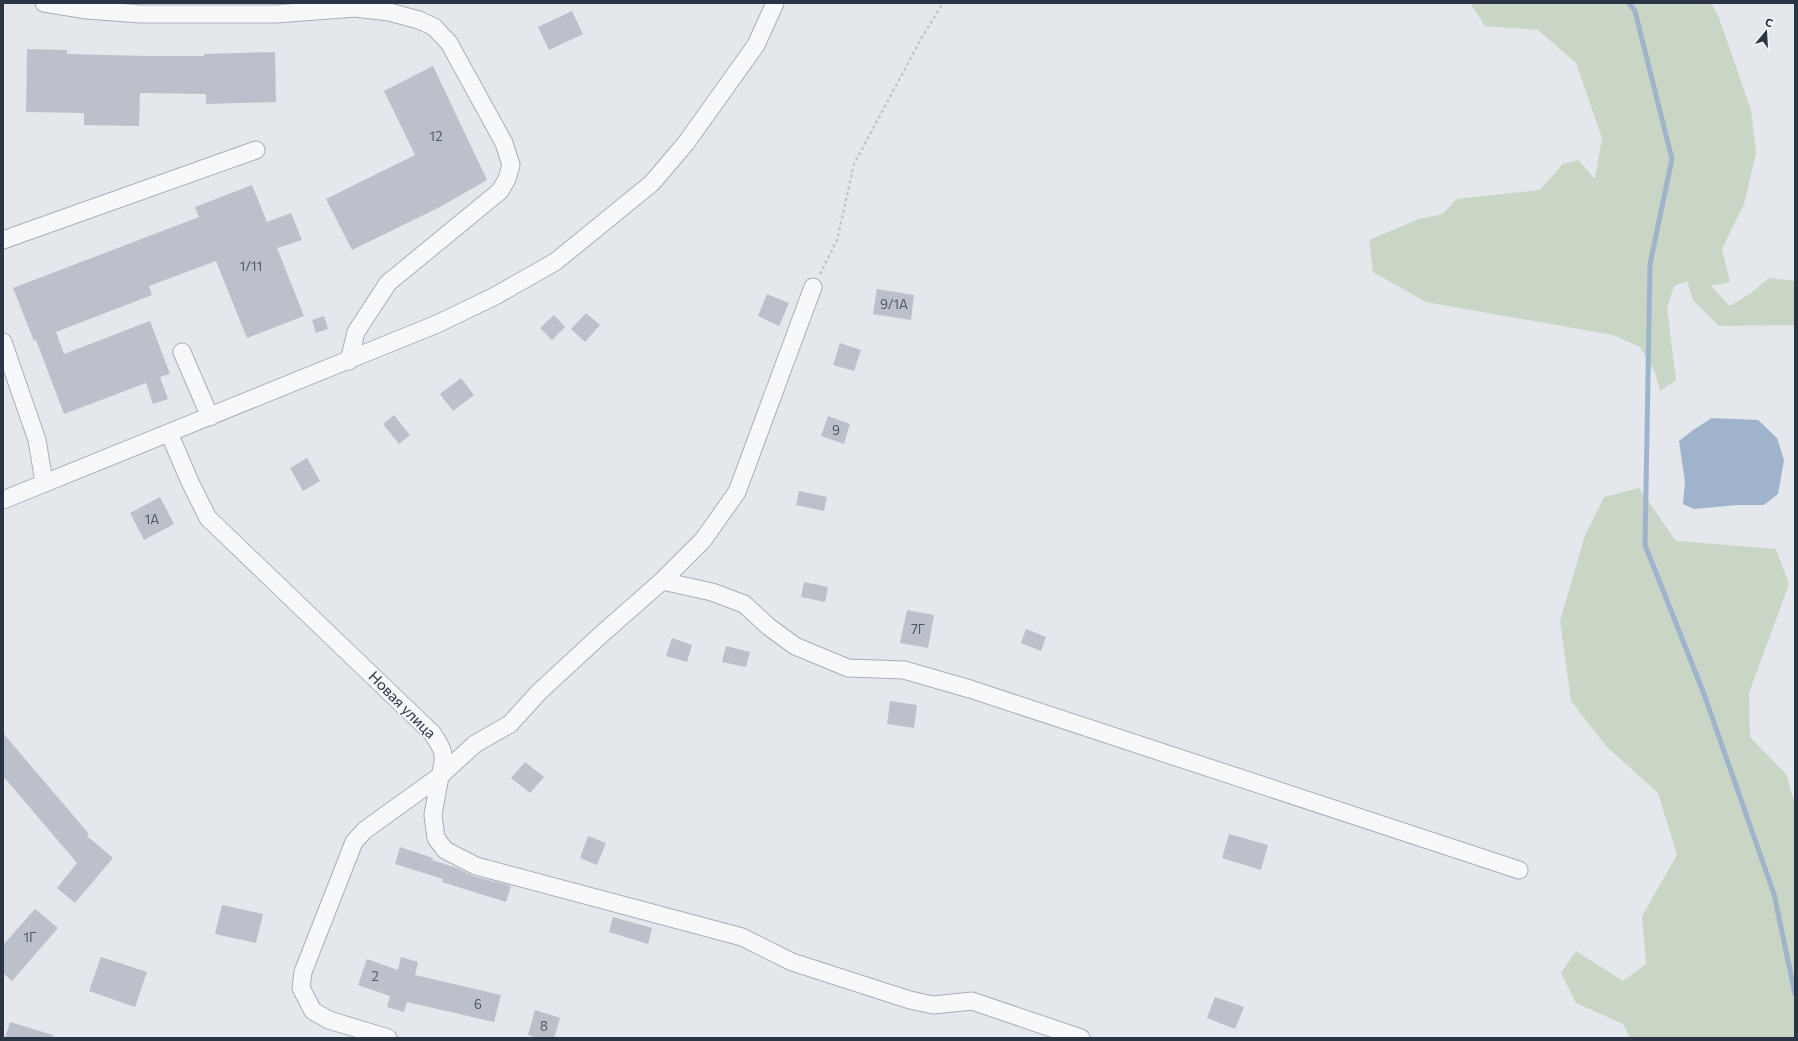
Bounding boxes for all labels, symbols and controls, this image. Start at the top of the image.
north arrow [1746,12,1786,52]
text: С [1764,15,1775,30]
house number: 12 [430,128,442,144]
house number: 1/11 [240,258,262,274]
house number: 9/1А [880,296,908,312]
house number: 9 [832,422,840,438]
house number: 1А [145,511,159,527]
house number: 7Г [911,621,925,637]
street label: Новая улица [365,667,440,742]
house number: 1Г [24,929,36,945]
house number: 2 [371,968,379,984]
house number: 6 [474,996,482,1012]
house number: 8 [540,1018,548,1034]

